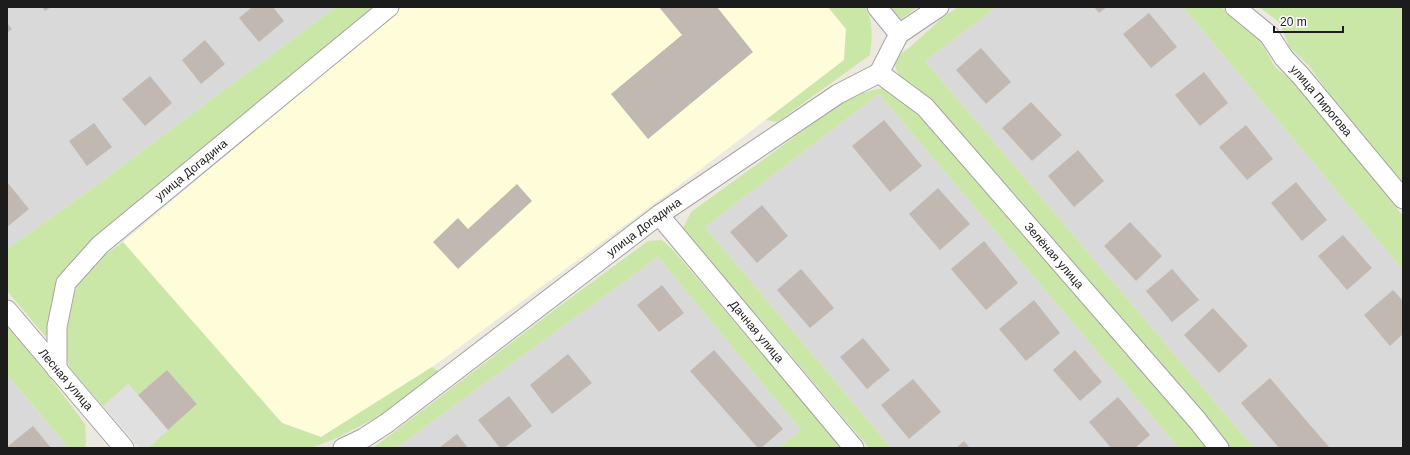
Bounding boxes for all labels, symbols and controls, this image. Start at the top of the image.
scale bar [1274,8,1343,34]
text: 20 m [1280,15,1307,29]
street label: улица Пирогова [1287,62,1355,139]
street label: улица Догадина [152,136,230,204]
street label: улица Догадина [604,195,684,259]
street label: Зелёная улица [1021,219,1087,292]
street label: Дачная улица [726,298,787,366]
street label: Лесная улица [36,346,96,413]

